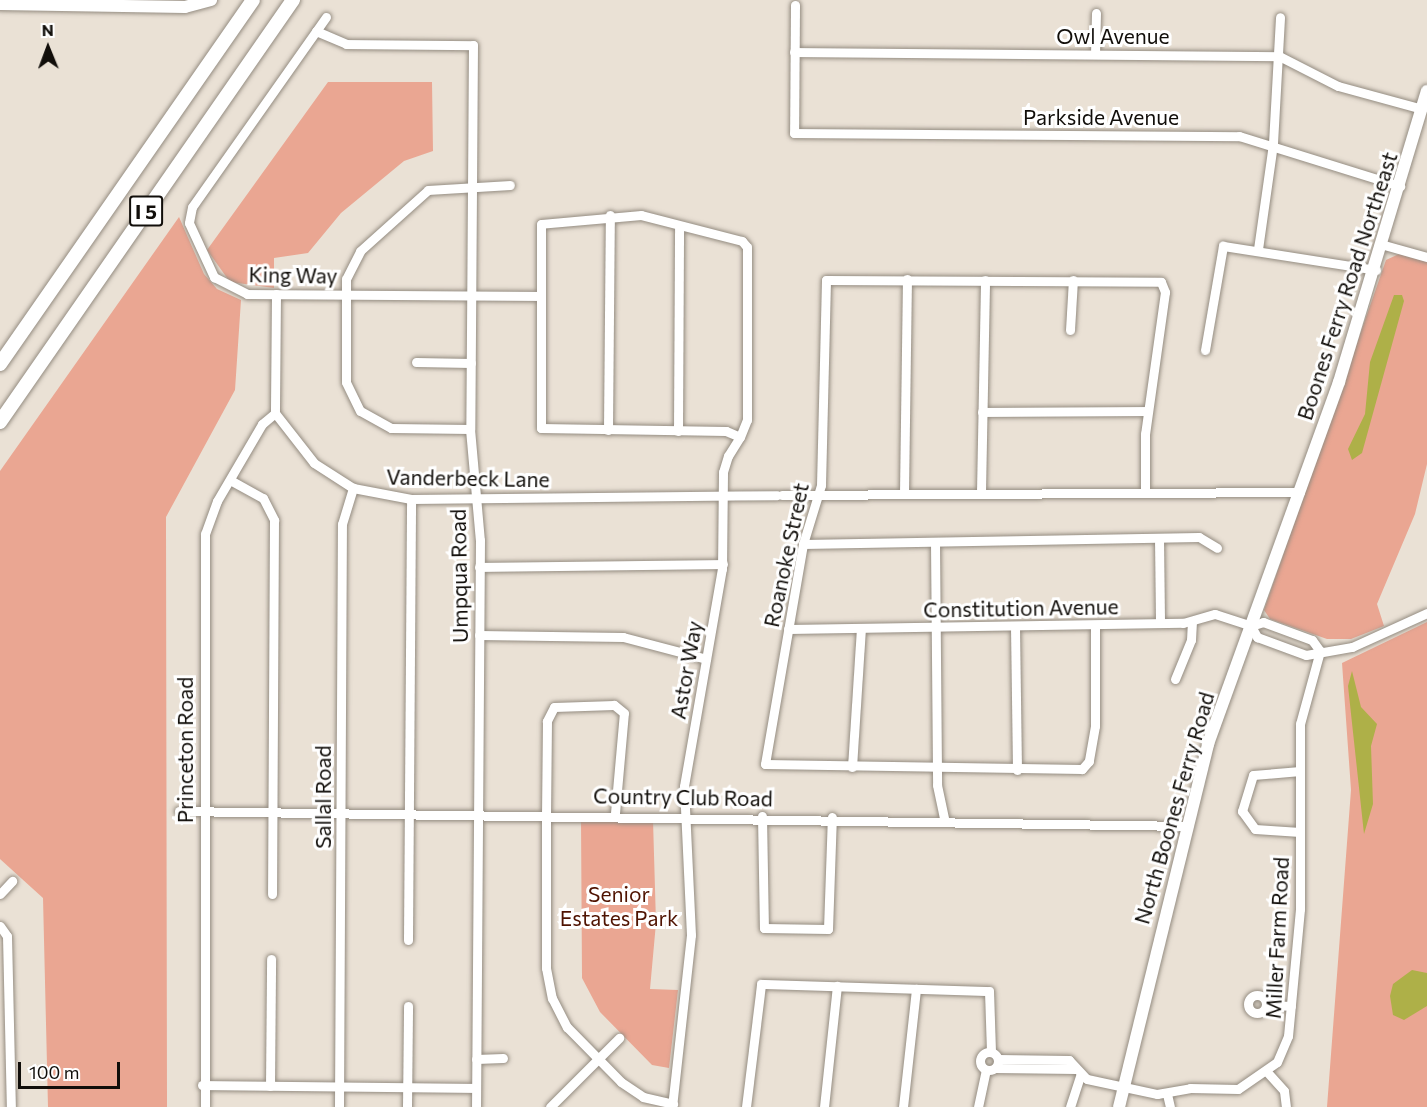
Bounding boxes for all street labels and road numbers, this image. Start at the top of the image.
street label: Owl Avenue [1056,23,1170,49]
street label: Parkside Avenue [1023,104,1179,130]
street label: Boones Ferry Road Northeast [1292,149,1402,423]
road number: I 5 [128,194,164,228]
street label: King Way [248,262,338,288]
street label: Vanderbeck Lane [386,464,550,492]
street label: Roanoke Street [758,481,814,629]
street label: Umpqua Road [445,509,473,643]
street label: Constitution Avenue [923,594,1119,622]
street label: Astor Way [665,619,707,721]
street label: Princeton Road [172,677,198,823]
street label: North Boones Ferry Road [1129,689,1219,927]
street label: Sallal Road [310,745,336,849]
street label: Country Club Road [593,783,773,811]
street label: Miller Farm Road [1260,856,1294,1020]

